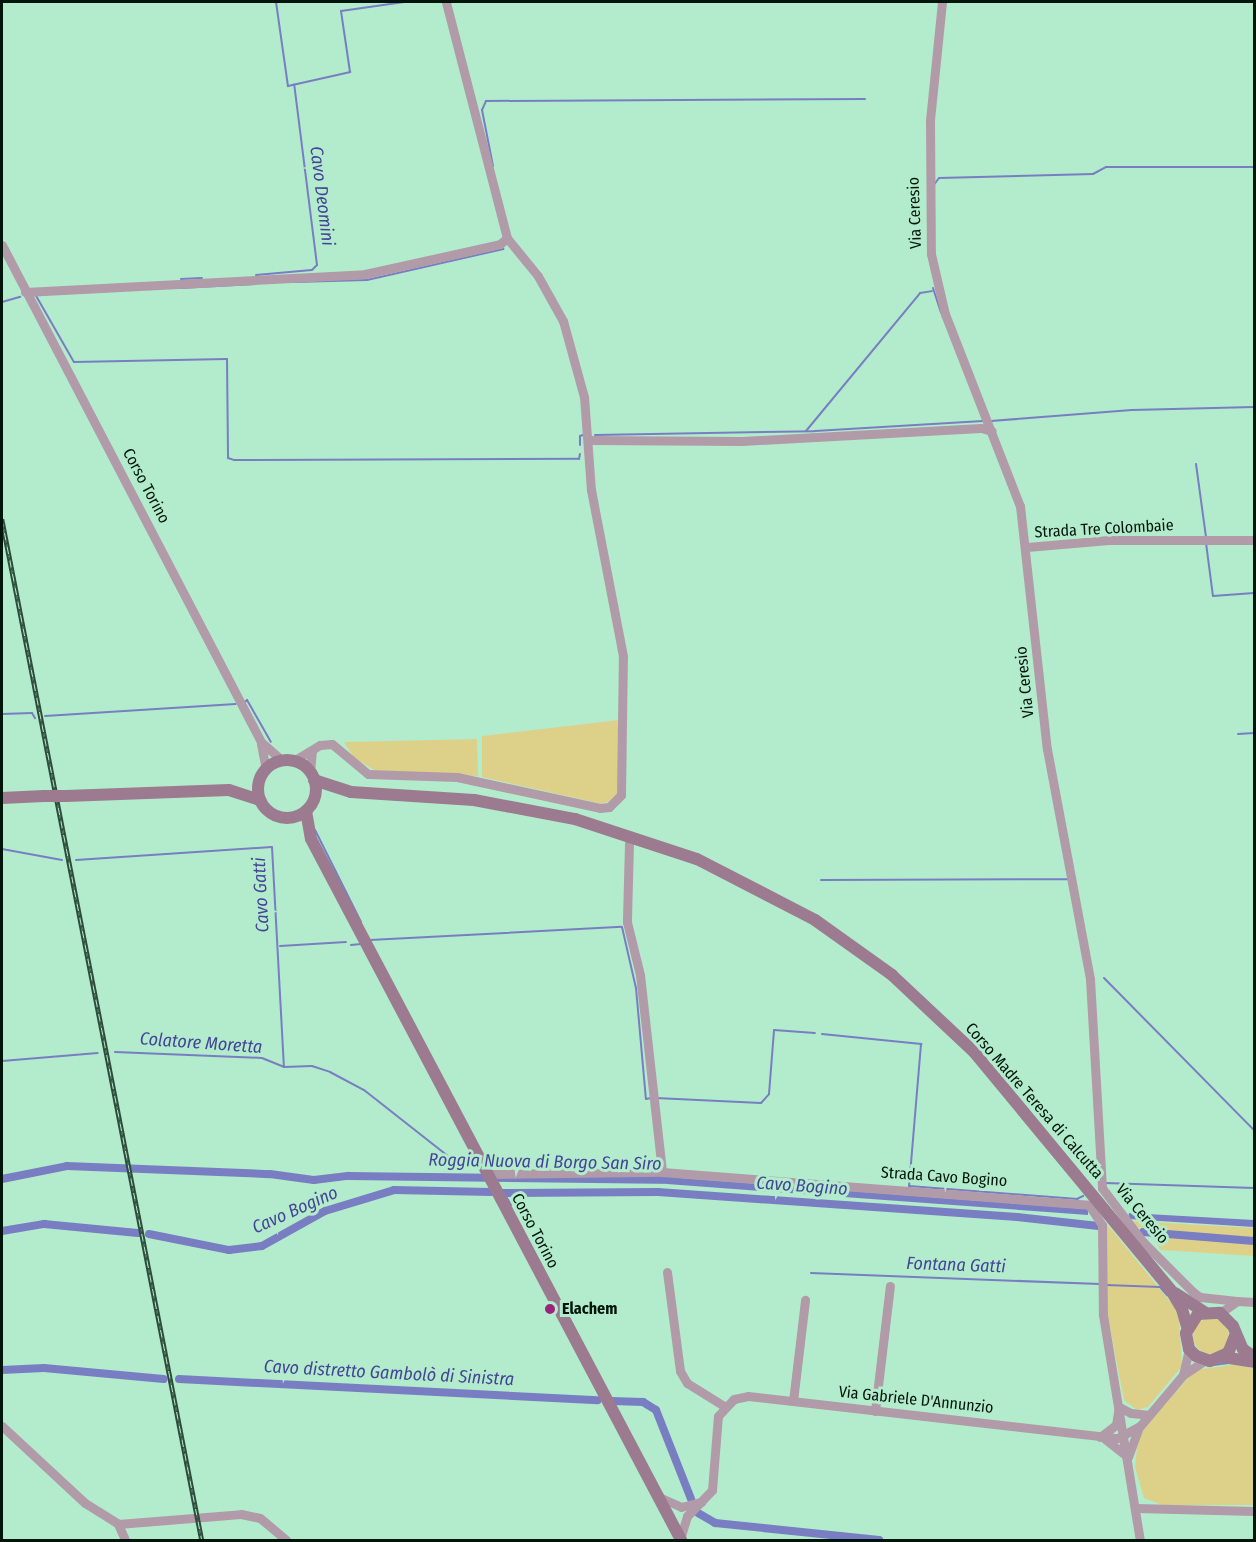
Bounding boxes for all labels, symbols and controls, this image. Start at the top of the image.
water label: Cavo Deomini [305,145,339,247]
street label: Via Ceresio [904,177,926,249]
street label: Corso Torino [118,445,174,527]
street label: Strada Tre Colombaie [1034,516,1174,542]
street label: Via Ceresio [1012,645,1038,719]
water label: Cavo Gatti [248,857,274,933]
street label: Corso Madre Teresa di Calcutta [961,1019,1107,1183]
water label: Colatore Moretta [139,1028,263,1058]
water label: Roggia Nuova di Borgo San Siro [428,1149,662,1175]
street label: Strada Cavo Bogino [880,1163,1008,1191]
water label: Cavo Bogino [756,1172,848,1200]
street label: Via Ceresio [1112,1180,1172,1248]
water label: Cavo Bogino [249,1182,341,1238]
street label: Corso Torino [507,1190,563,1272]
water label: Fontana Gatti [906,1252,1006,1278]
place label: Elachem [562,1299,617,1319]
marker: Elachem [543,1302,557,1316]
water label: Cavo distretto Gambolò di Sinistra [263,1356,515,1390]
street label: Via Gabriele D'Annunzio [838,1382,994,1418]

